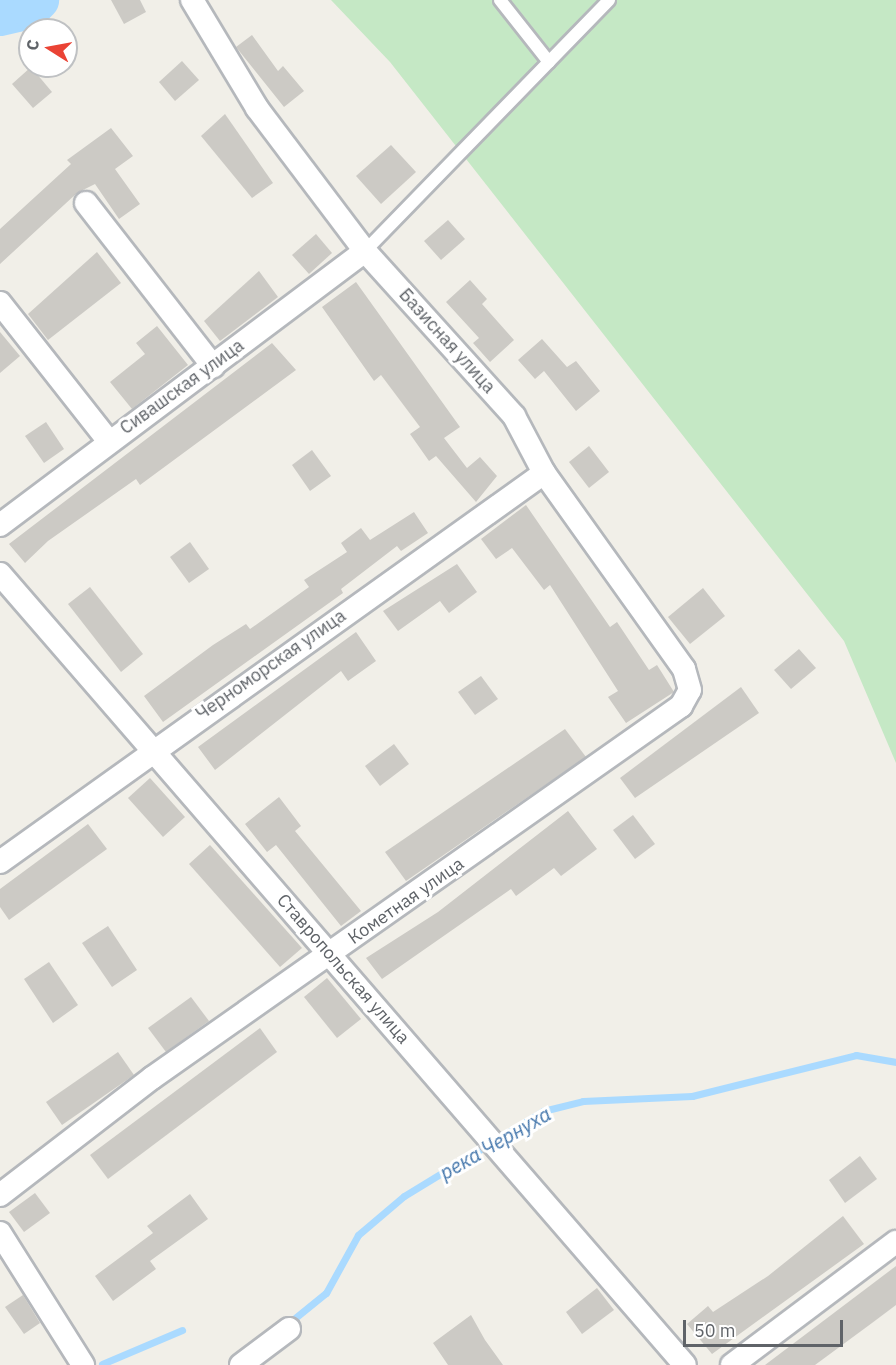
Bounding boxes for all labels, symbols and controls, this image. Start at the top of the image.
north arrow [18,18,78,78]
text: С [21,38,43,52]
street label: Базисная улица [394,284,500,398]
street label: Сивашская улица [116,335,248,439]
street label: Черноморская улица [192,605,350,725]
street label: Кометная улица [344,853,468,949]
street label: Ставропольская улица [272,890,414,1048]
water label: река Чернуха [435,1101,555,1185]
scale bar [686,1308,846,1346]
text: 50 m [694,1319,736,1342]

